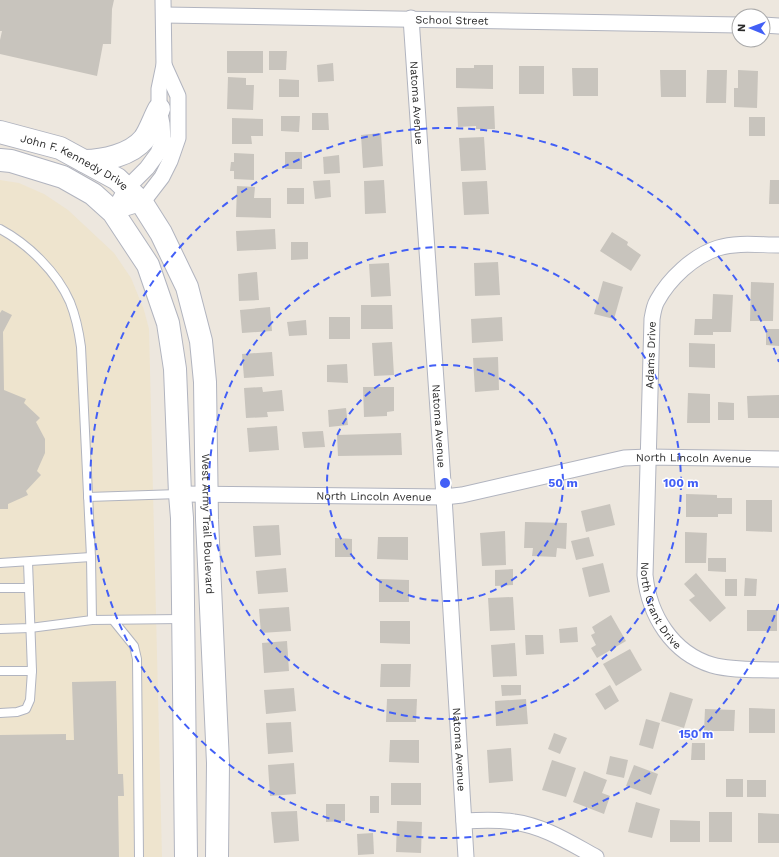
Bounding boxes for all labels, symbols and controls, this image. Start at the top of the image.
north arrow [731,8,771,48]
street label: School Street [415,13,489,27]
text: N [735,24,748,32]
street label: Natoma Avenue [407,60,426,145]
street label: John F. Kennedy Drive [19,131,131,193]
street label: Adams Drive [643,321,659,389]
street label: Natoma Avenue [430,384,448,468]
street label: North Lincoln Avenue [636,450,752,465]
street label: West Army Trail Boulevard [200,454,217,594]
centre of rings [438,476,452,490]
text: 50 m [548,476,578,490]
text: 100 m [663,476,699,490]
street label: North Lincoln Avenue [316,489,432,503]
street label: North Grant Drive [638,562,684,652]
street label: Natoma Avenue [450,707,468,792]
text: 150 m [679,727,713,741]

